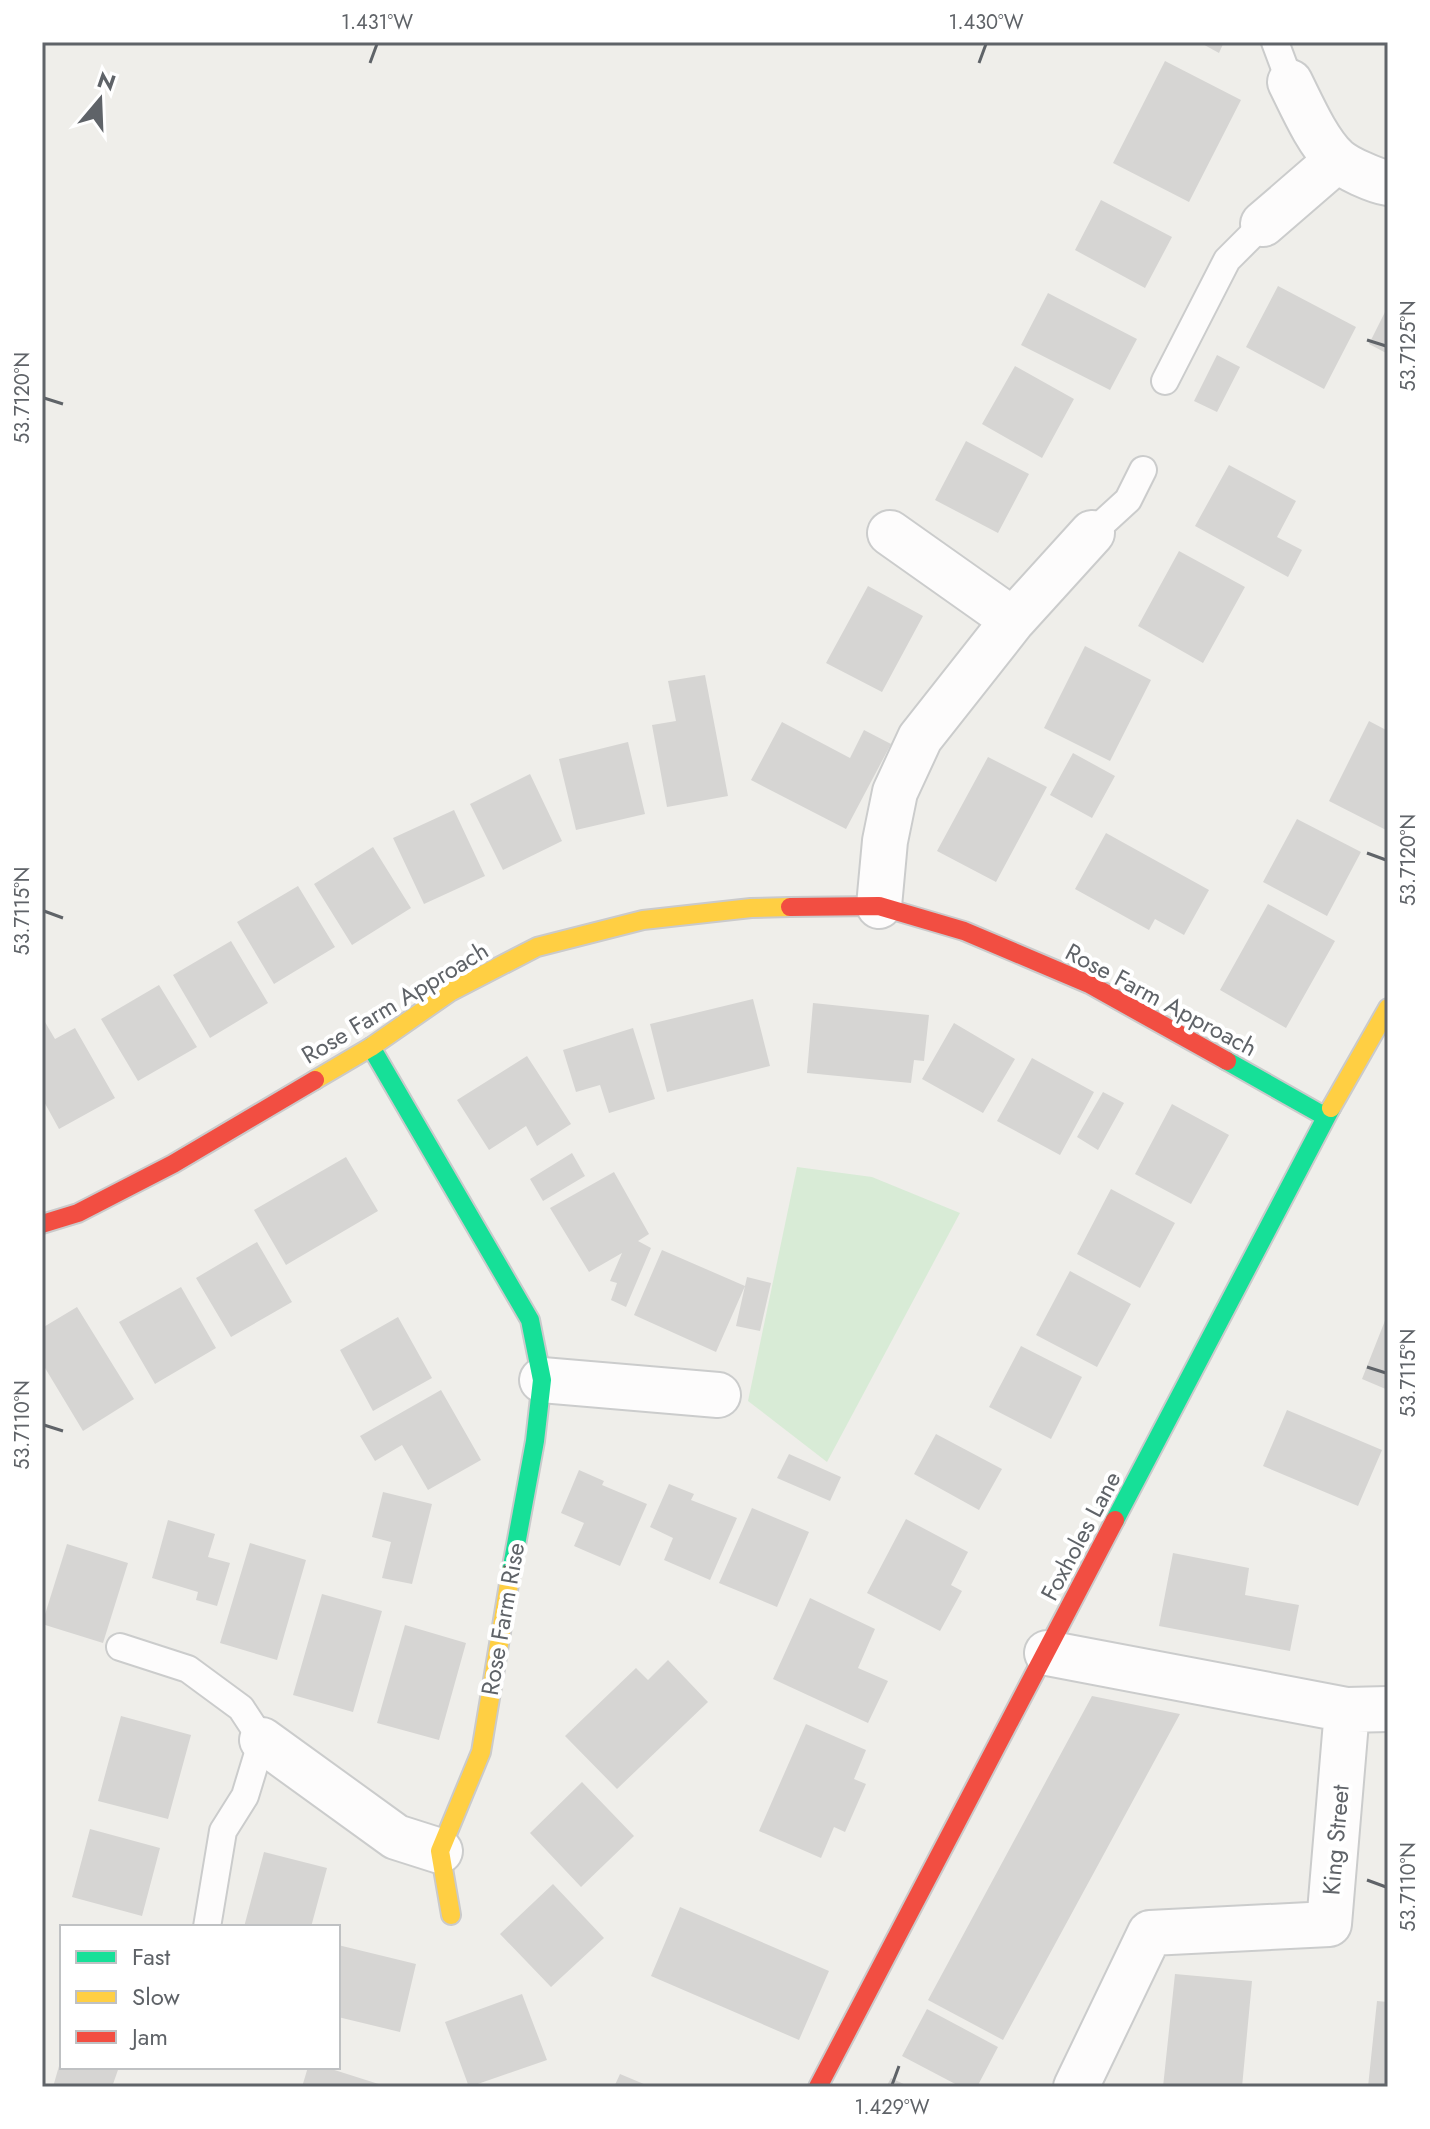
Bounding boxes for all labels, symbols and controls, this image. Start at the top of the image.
text: 1.431°W [341,8,413,37]
text: 1.430°W [949,8,1024,37]
north arrow [60,60,140,140]
text: N [93,63,120,99]
text: 53.7125°N [1394,300,1423,392]
text: 53.7120°N [8,352,37,444]
text: 53.7120°N [1394,814,1423,906]
text: 53.7115°N [8,867,37,955]
street label: Rose Farm Approach [295,933,495,1072]
street label: Rose Farm Approach [1059,934,1263,1065]
text: 53.7115°N [1394,1329,1423,1417]
text: 53.7110°N [8,1380,37,1470]
street label: Foxholes Lane [1032,1465,1129,1607]
street label: Rose Farm Rise [472,1540,533,1698]
street label: King Street [1313,1783,1358,1897]
text: 53.7110°N [1394,1842,1423,1932]
legend [60,1925,340,2069]
text: Fast [132,1939,170,1974]
text: Slow [132,1979,180,2014]
text: Jam [129,2019,168,2054]
text: 1.429°W [855,2093,930,2122]

